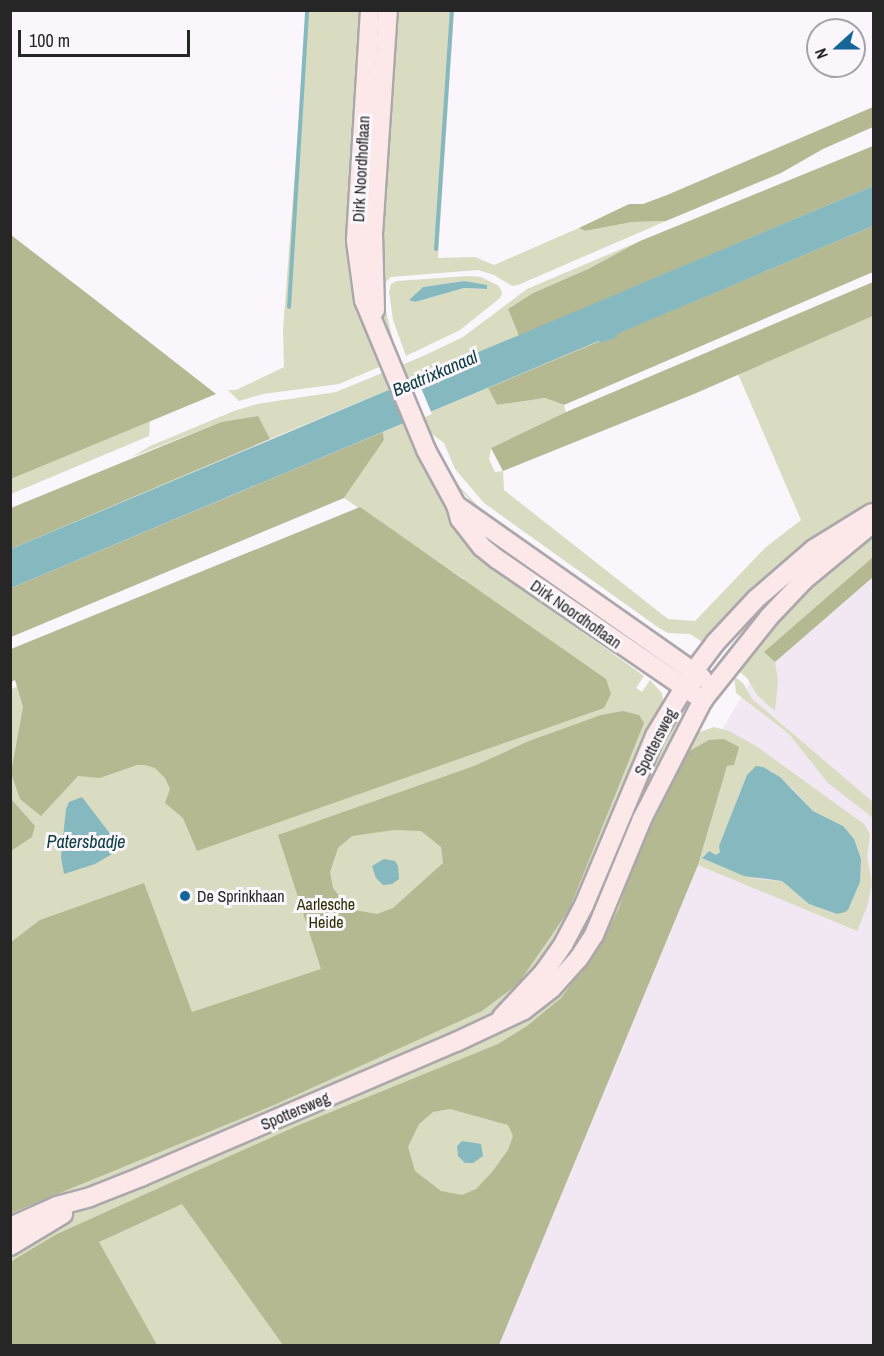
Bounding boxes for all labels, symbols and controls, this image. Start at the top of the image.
scale bar [21,18,194,56]
north arrow [806,18,866,78]
text: 100 m [29,28,70,53]
text: N [809,45,833,62]
street label: Dirk Noordhoflaan [349,115,373,223]
water label: Beatrixkanaal [389,346,481,402]
street label: Dirk Noordhoflaan [527,576,625,652]
street label: Spottersweg [630,705,680,779]
water label: Patersbadje [47,831,125,853]
place label: De Sprinkhaan [197,886,285,906]
marker: De Sprinkhaan [178,889,192,903]
park label: Aarlesche Heide [297,894,355,932]
street label: Spottersweg [258,1088,332,1134]

